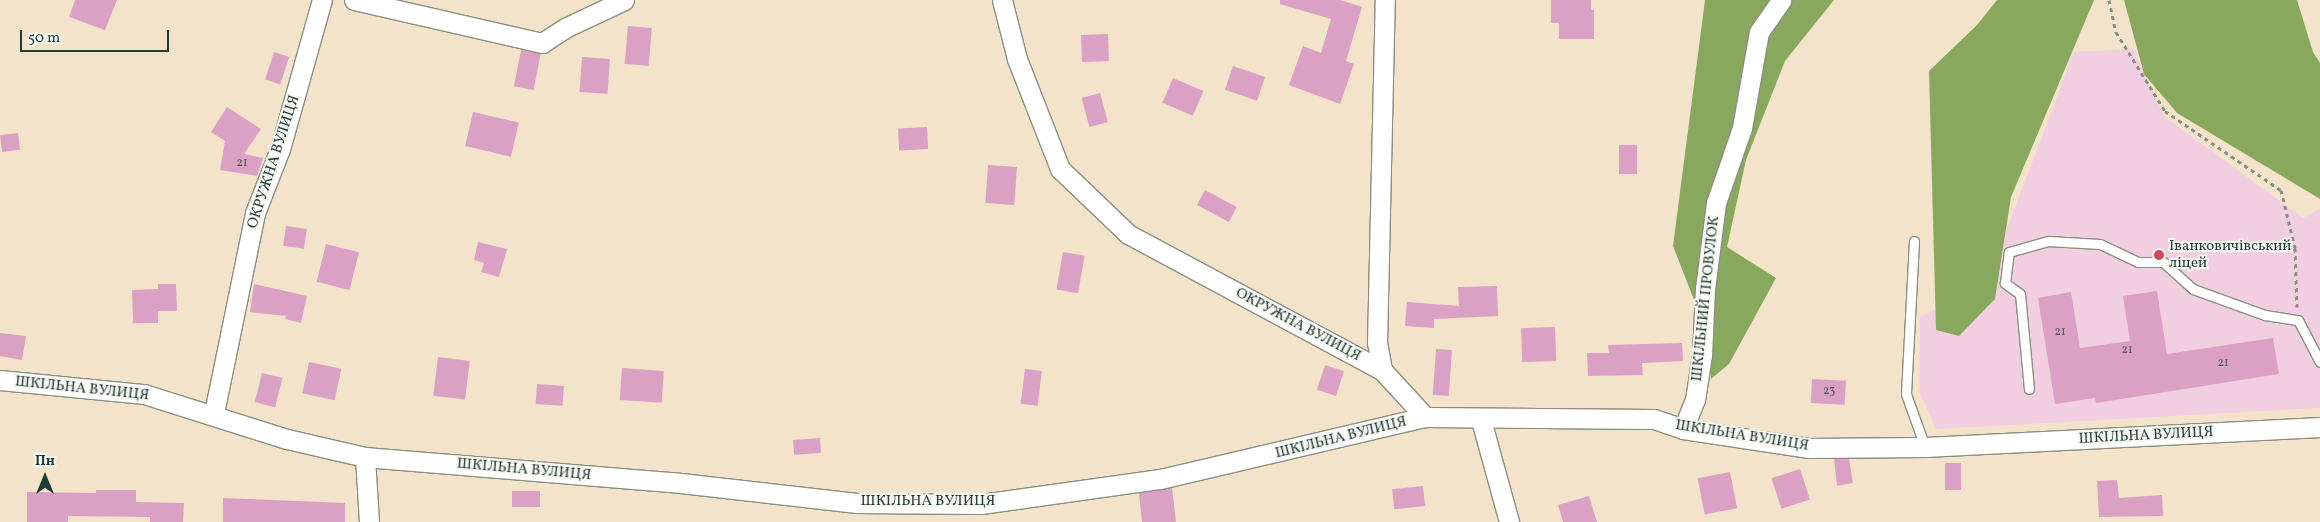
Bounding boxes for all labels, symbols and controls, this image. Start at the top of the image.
scale bar [22,20,171,52]
text: 50 m [28,28,60,49]
street label: ОКРУЖНА ВУЛИЦЯ [244,93,304,231]
house number: 21 [236,157,248,171]
street label: ШКІЛЬНИЙ ПРОВУЛОК [1688,215,1724,383]
place label: Іванковичівський ліцей [2169,237,2291,272]
marker: Іванковичівський ліцей [2153,249,2165,261]
street label: ОКРУЖНА ВУЛИЦЯ [1232,284,1364,366]
house number: 21 [2054,326,2066,340]
house number: 21 [2121,344,2133,358]
house number: 21 [2217,357,2229,371]
street label: ШКІЛЬНА ВУЛИЦЯ [14,373,150,405]
house number: 23 [1823,385,1835,399]
street label: ШКІЛЬНА ВУЛИЦЯ [1273,413,1409,463]
street label: ШКІЛЬНА ВУЛИЦЯ [1674,417,1810,455]
street label: ШКІЛЬНА ВУЛИЦЯ [2078,423,2214,449]
north arrow [20,452,70,502]
text: Пн [35,452,55,471]
street label: ШКІЛЬНА ВУЛИЦЯ [456,455,592,485]
street label: ШКІЛЬНА ВУЛИЦЯ [861,493,995,511]

